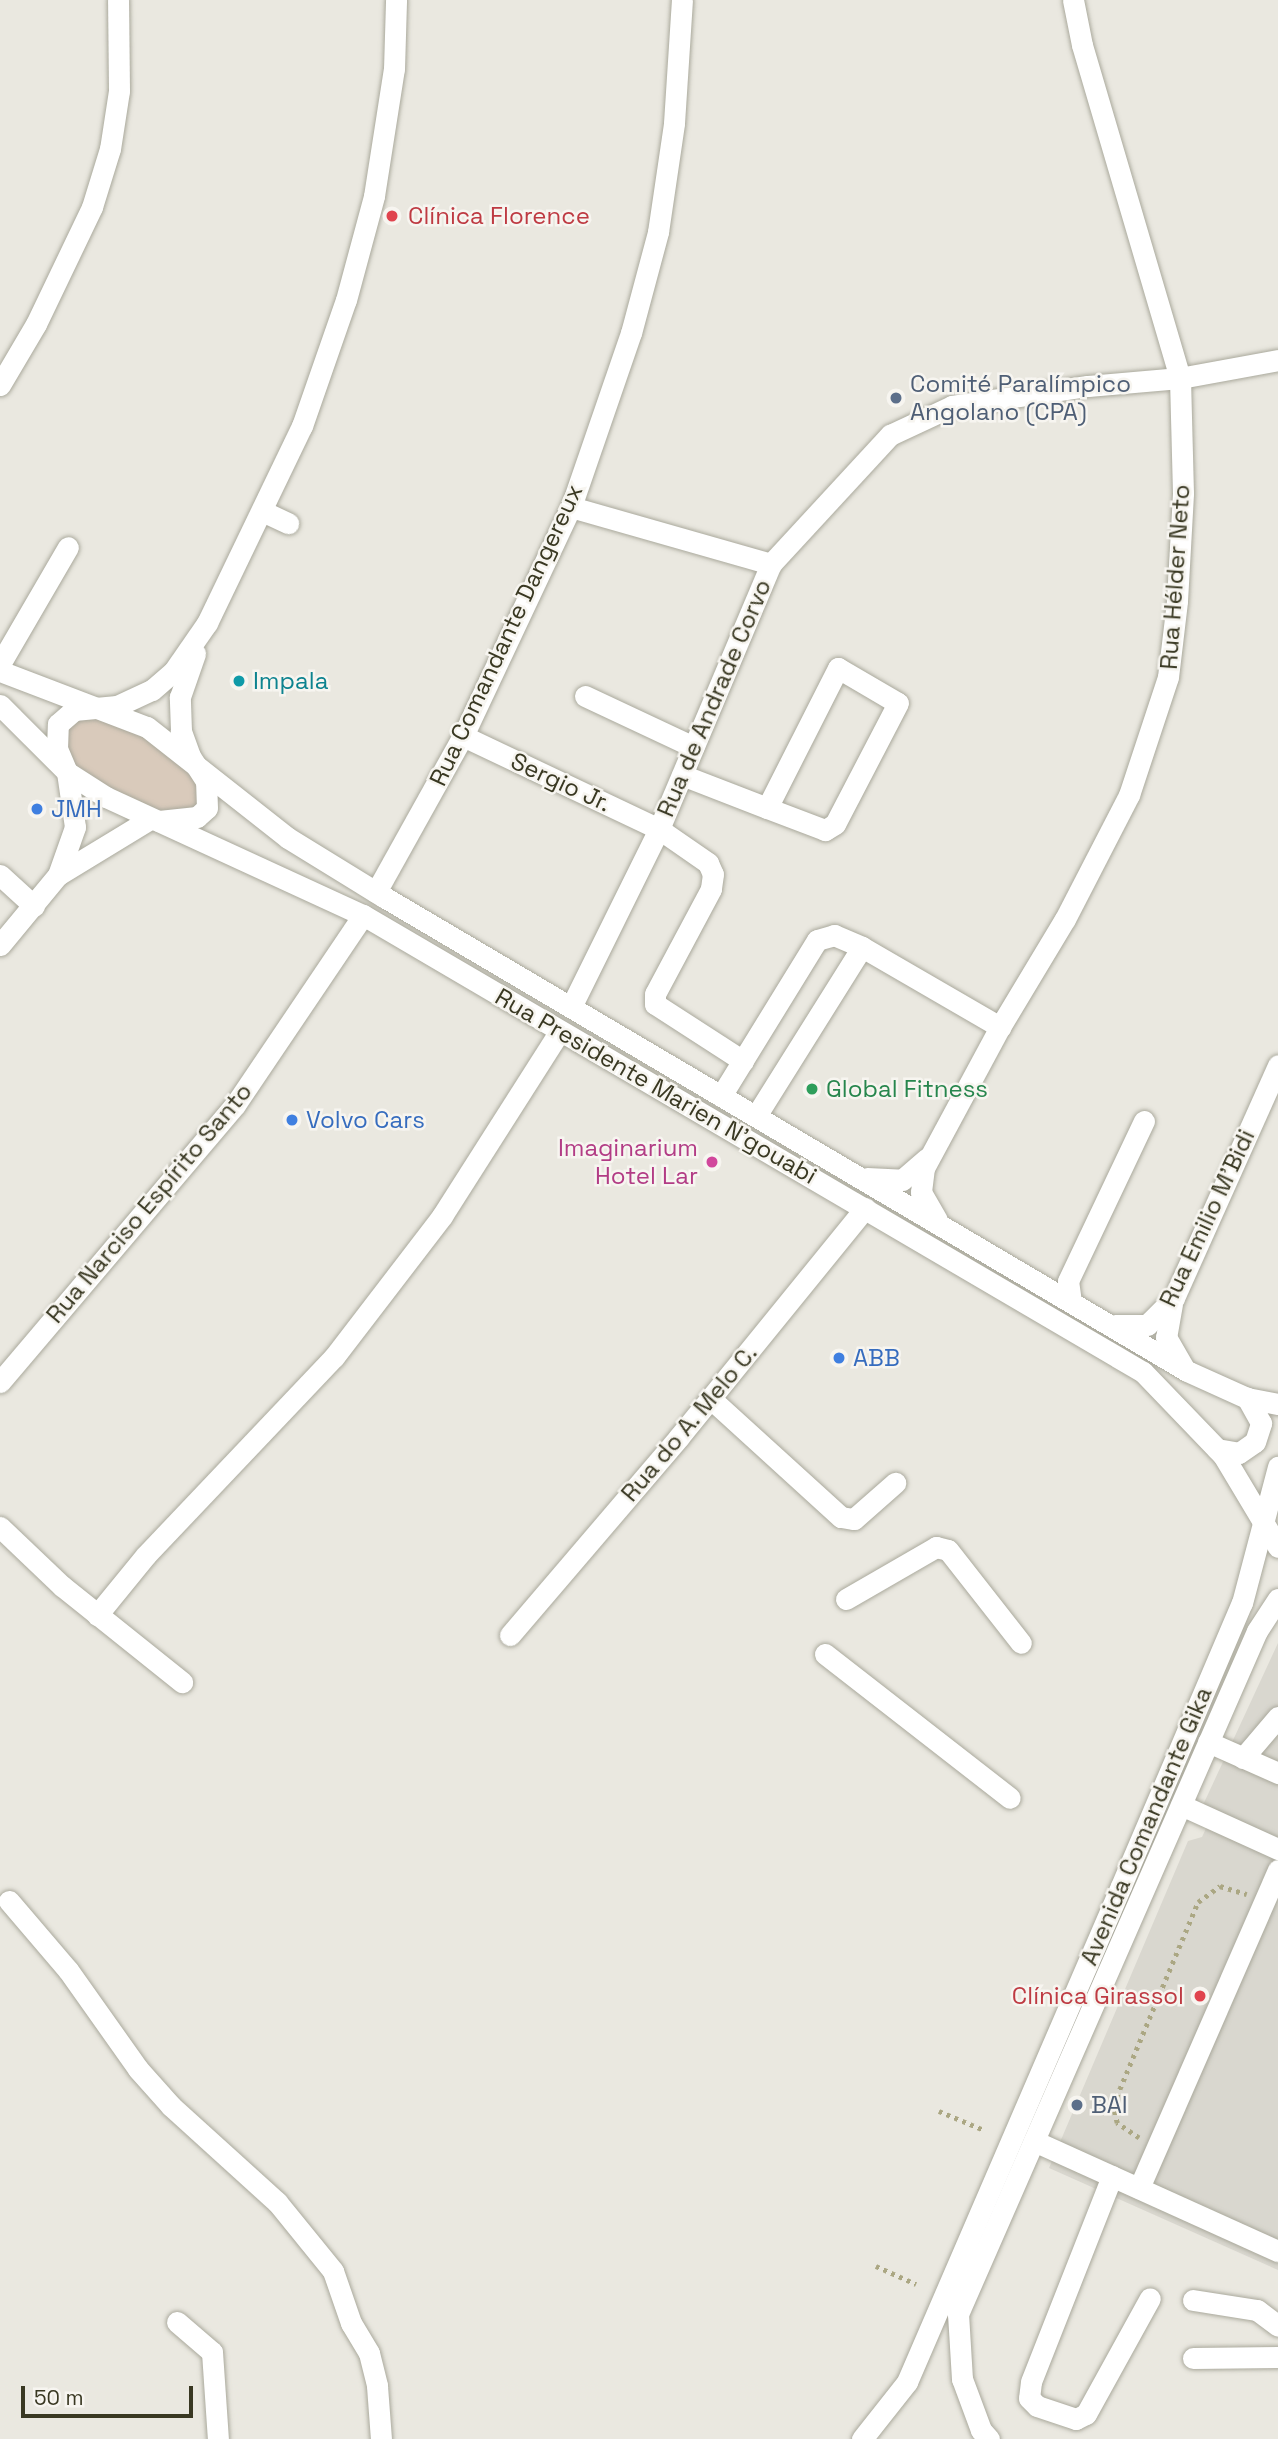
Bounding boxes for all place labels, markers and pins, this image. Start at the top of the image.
place label: Clínica Florence [408,202,590,230]
marker: Clínica Florence [382,206,402,226]
place label: Comité Paralímpico Angolano (CPA) [910,370,1131,426]
marker: Comité Paralímpico Angolano (CPA) [888,390,904,406]
place label: Impala [253,667,328,695]
marker: Impala [231,673,247,689]
place label: JMH [51,795,102,823]
marker: JMH [29,801,45,817]
place label: Global Fitness [826,1075,988,1103]
marker: Global Fitness [804,1081,820,1097]
place label: Volvo Cars [306,1106,425,1134]
marker: Volvo Cars [284,1112,300,1128]
place label: Imaginarium Hotel Lar [558,1134,698,1190]
marker: Imaginarium Hotel Lar [704,1154,720,1170]
place label: ABB [853,1344,900,1372]
marker: ABB [831,1350,847,1366]
place label: Clínica Girassol [1012,1982,1184,2010]
marker: Clínica Girassol [1190,1986,1210,2006]
place label: BAI [1091,2091,1128,2119]
marker: BAI [1069,2097,1085,2113]

